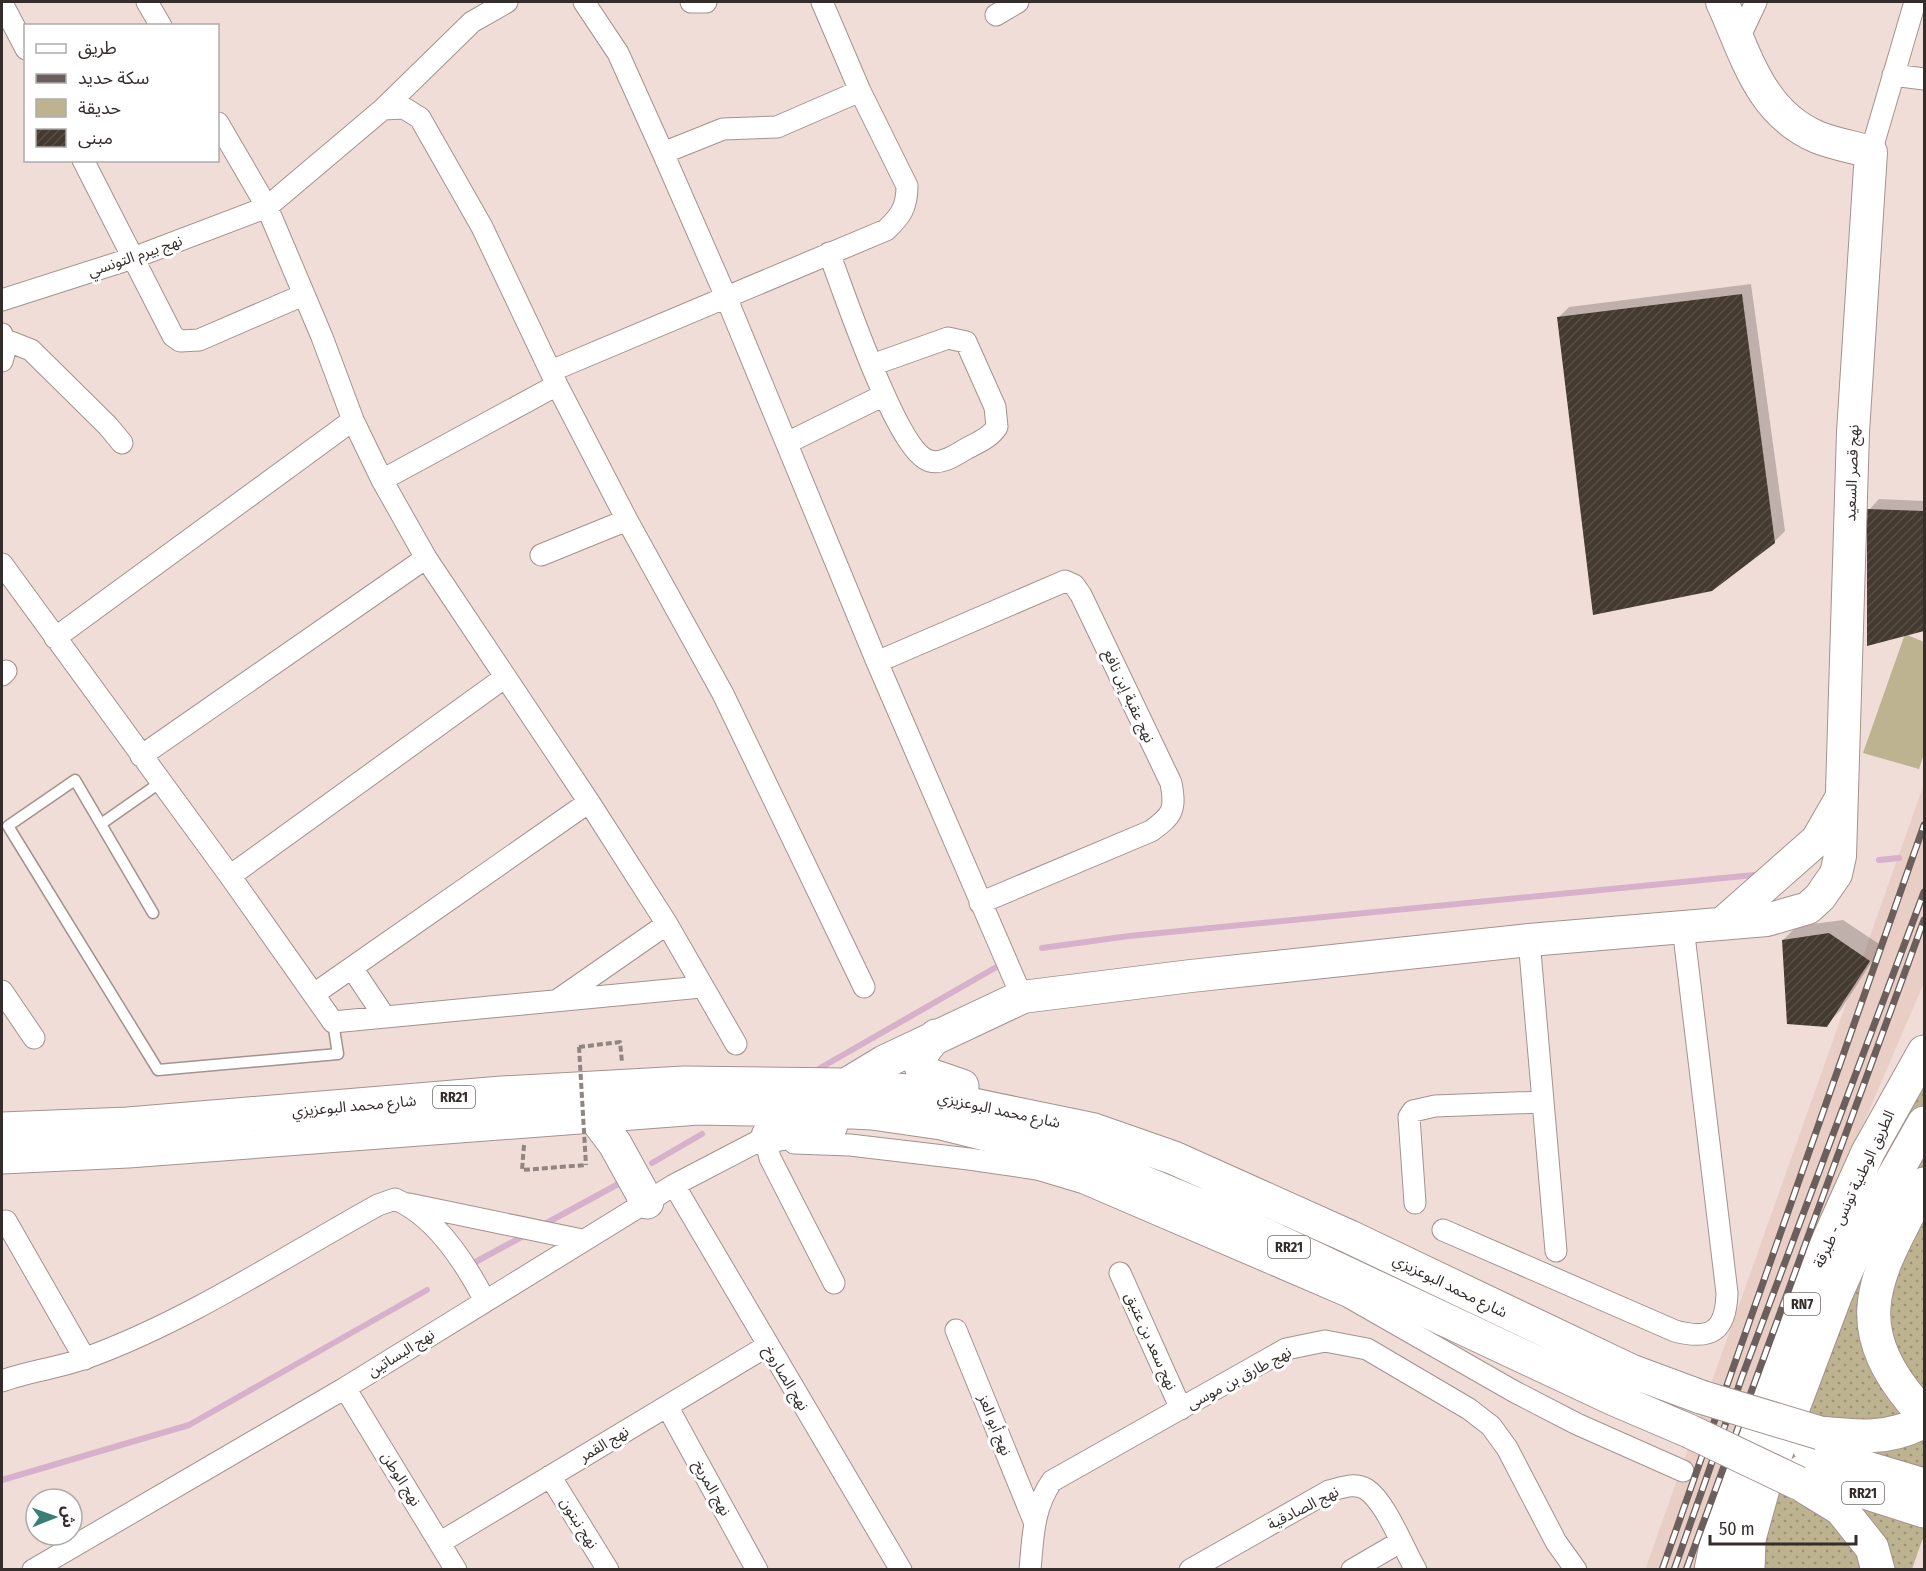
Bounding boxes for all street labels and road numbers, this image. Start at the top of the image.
street label: نهج بيرم التونسي [85,231,186,283]
street label: نهج قصر السعيد [1841,424,1866,522]
street label: نهج عقبة إبن نافع [1097,646,1158,747]
road number: RR21 [433,1086,475,1108]
street label: شارع محمد البوعزيزي [935,1088,1062,1135]
street label: شارع محمد البوعزيزي [291,1092,418,1123]
street label: الطريق الوطنية تونس - طبرقة [1809,1107,1899,1271]
road number: RR21 [1268,1236,1310,1258]
street label: شارع محمد البوعزيزي [1389,1251,1510,1324]
street label: نهج سعد بن عتيق [1119,1289,1181,1394]
road number: RN7 [1784,1293,1820,1315]
street label: نهج البساتين [364,1325,439,1383]
street label: نهج الصاروخ [757,1342,812,1415]
street label: نهج طارق بن موسى [1184,1343,1296,1416]
street label: نهج أبو العز [971,1391,1015,1459]
street label: نهج القمر [575,1422,633,1469]
street label: نهج الوطن [375,1449,425,1511]
street label: نهج المريخ [687,1457,735,1520]
street label: نهج الصادقية [1264,1482,1343,1536]
road number: RR21 [1842,1482,1884,1504]
street label: نهج نبتون [554,1494,602,1554]

